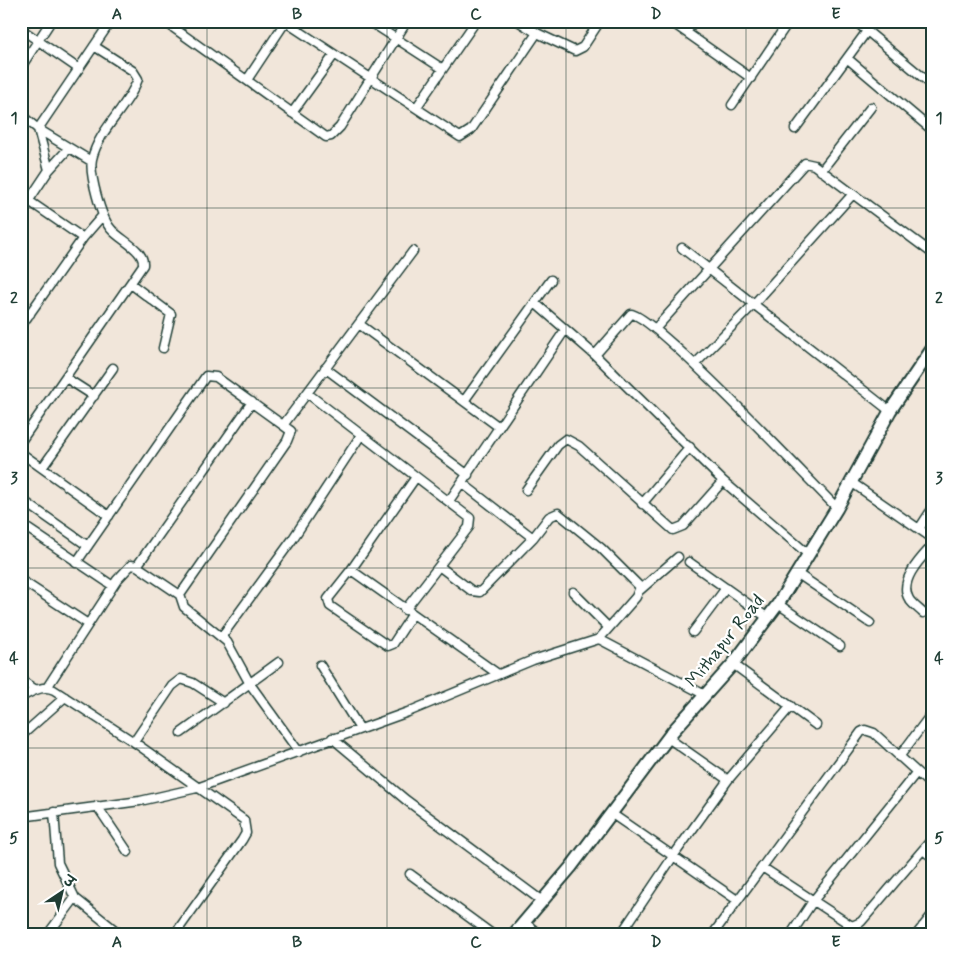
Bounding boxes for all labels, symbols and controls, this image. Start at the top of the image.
text: A [112,4,122,25]
text: B [292,4,302,25]
text: C [470,4,482,25]
text: D [650,4,662,25]
text: E [831,4,841,25]
text: 1 [10,108,18,129]
text: 1 [935,108,943,129]
text: 2 [10,288,18,309]
text: 2 [935,288,943,309]
text: 3 [10,468,18,489]
text: 3 [935,468,943,489]
street label: Mithapur Road [680,589,770,693]
text: 4 [9,648,19,669]
text: 4 [934,648,944,669]
text: 5 [9,828,19,849]
text: 5 [934,828,944,849]
north arrow [38,868,88,918]
text: उ [58,871,79,893]
text: A [112,932,122,953]
text: B [292,932,302,953]
text: C [470,932,482,953]
text: D [650,932,662,953]
text: E [831,932,841,953]

